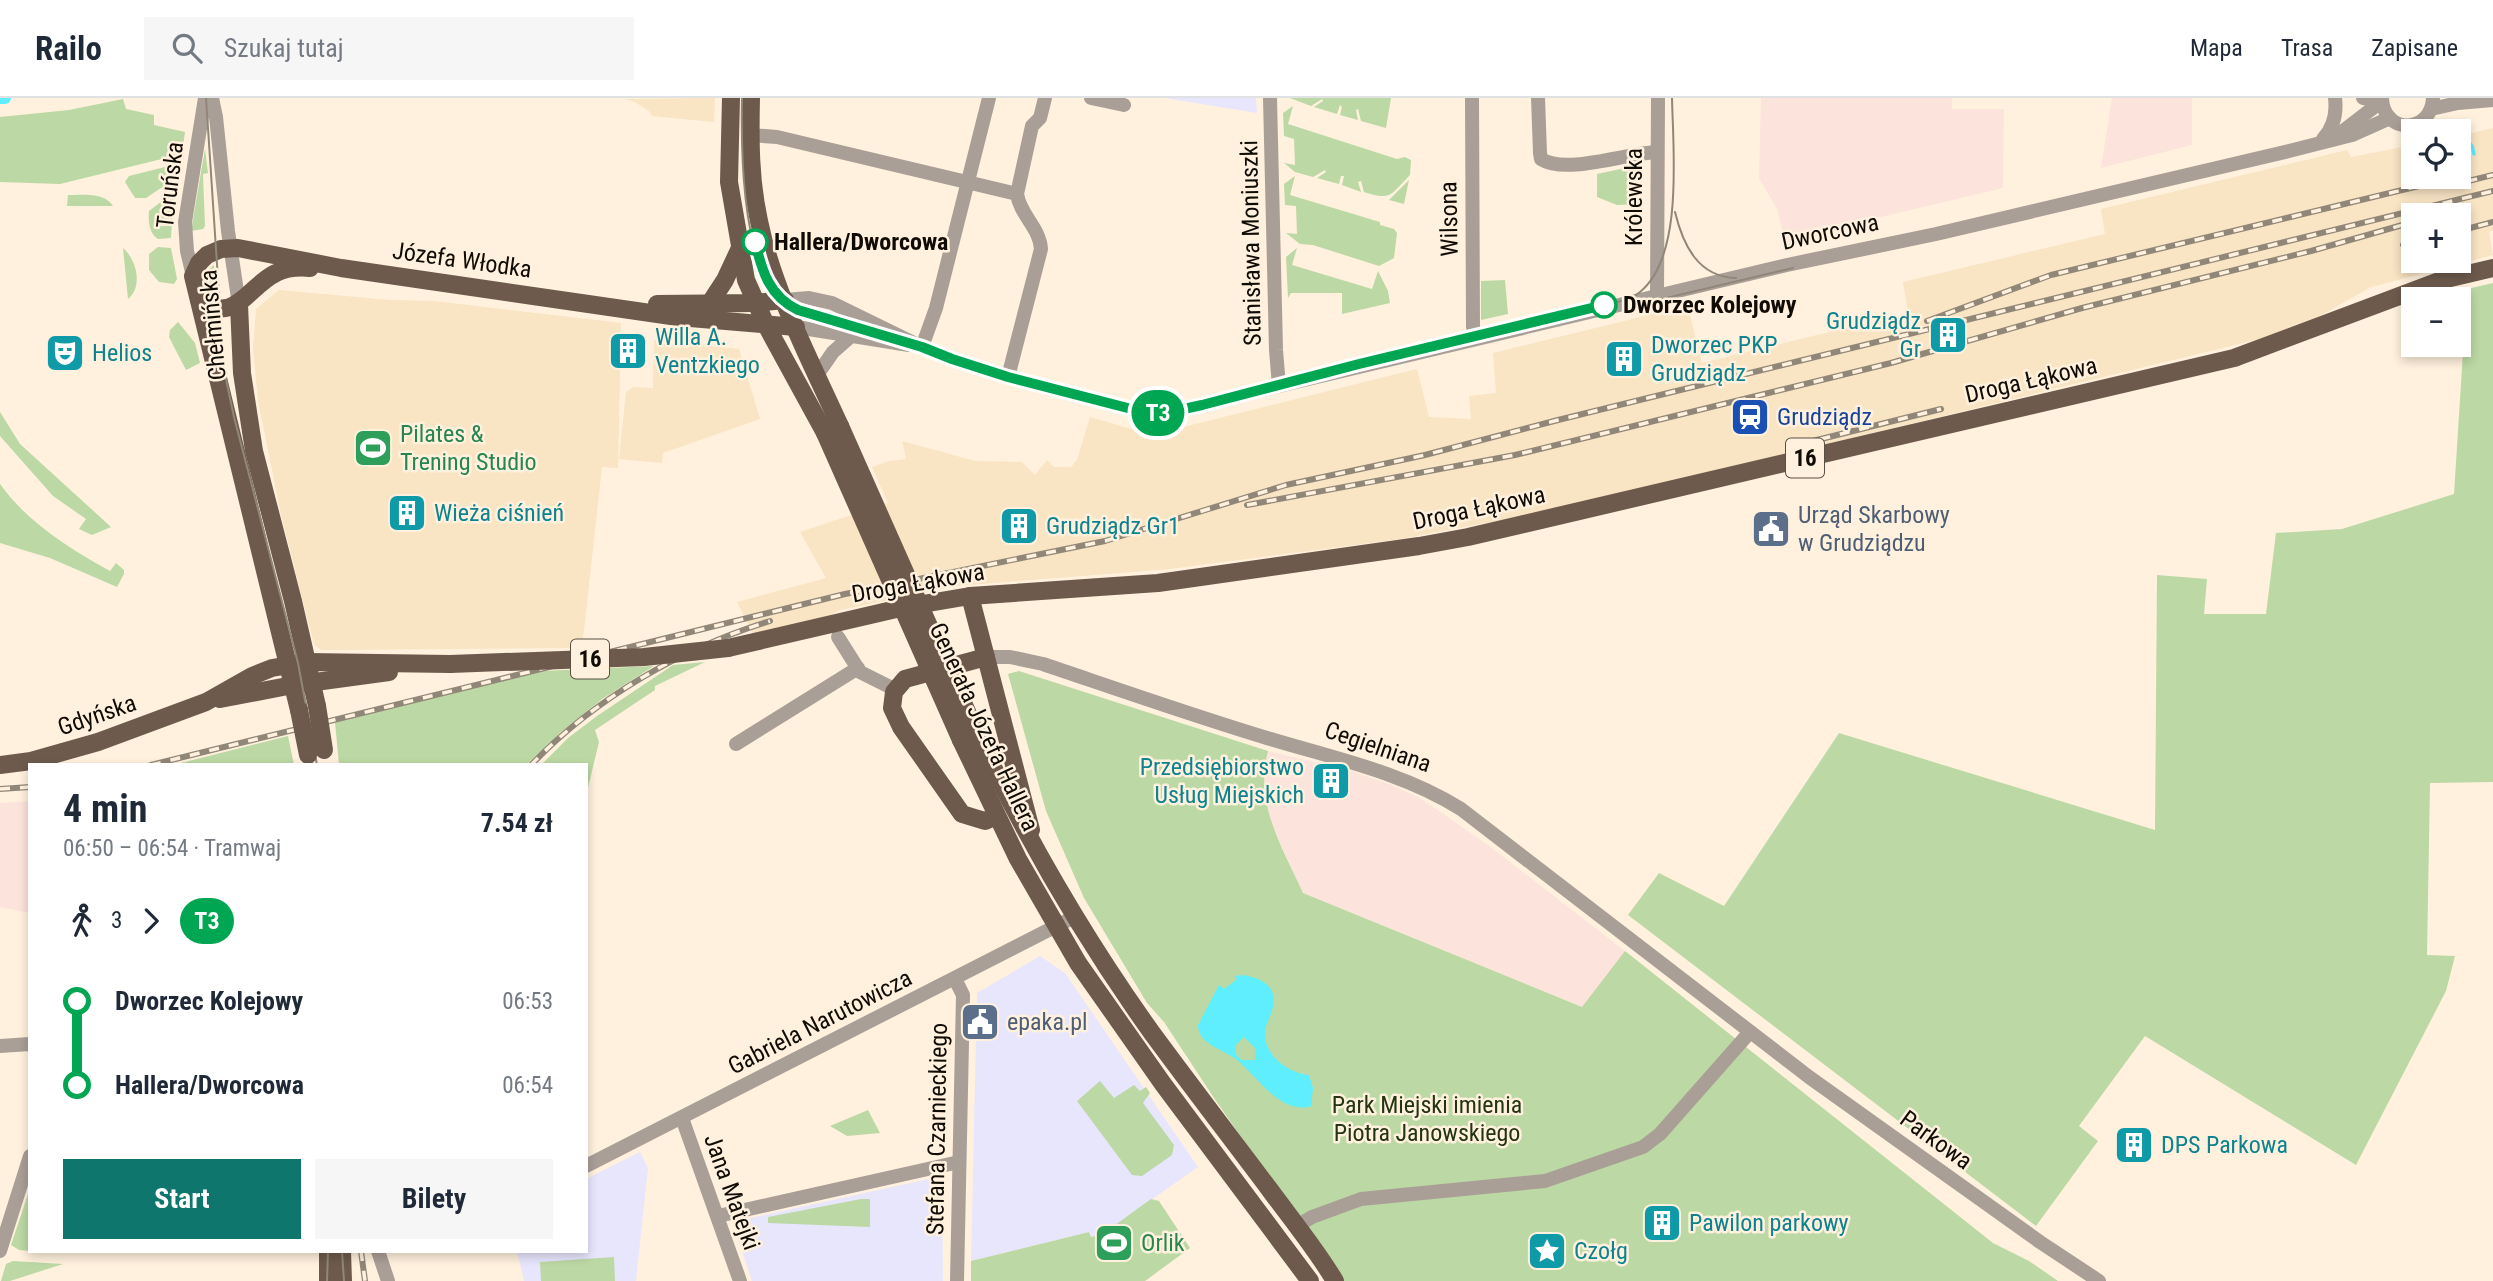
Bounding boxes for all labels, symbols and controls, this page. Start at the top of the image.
search box [144,17,634,80]
text: Railo [35,29,102,68]
icon: search [168,29,206,67]
text: Szukaj tutaj [224,33,344,63]
text: Mapa [2190,34,2243,62]
text: Trasa [2281,34,2333,62]
text: Zapisane [2371,34,2458,62]
map controls [2401,119,2471,357]
button: locate [2401,119,2471,189]
street label: Toruńska [151,140,189,230]
street label: Stanisława Moniuszki [1235,140,1267,346]
street label: Królewska [1620,148,1648,246]
street label: Wilsona [1434,181,1464,257]
button: + [2401,203,2471,273]
street label: Dworcowa [1779,208,1881,256]
place label: Hallera/Dworcowa [774,228,948,256]
marker: Hallera/Dworcowa [742,229,768,255]
street label: Józefa Włodka [391,236,533,284]
street label: Chełmińska [194,269,232,381]
button: − [2401,287,2471,357]
place label: Dworzec Kolejowy [1623,291,1797,319]
marker: Dworzec Kolejowy [1591,292,1617,318]
place label: Grudziądz Gr [1826,307,1921,363]
building icon: Grudziądz Gr [1927,314,1969,356]
place label: Willa A. Ventzkiego [655,323,760,379]
building icon: Willa A. Ventzkiego [607,330,649,372]
place label: Dworzec PKP Grudziądz [1651,331,1778,387]
theatre icon: Helios [44,332,86,374]
building icon: Dworzec PKP Grudziądz [1603,338,1645,380]
place label: Helios [92,339,152,367]
street label: Droga Łąkowa [1962,351,2100,409]
line badge: T3 [1126,390,1190,436]
station icon: Grudziądz [1729,396,1771,438]
text: T3 [1145,399,1171,427]
place label: Grudziądz [1777,403,1872,431]
place label: Pilates & Trening Studio [400,420,537,476]
sports icon: Pilates & Trening Studio [352,427,394,469]
road number: 16 [1786,438,1824,478]
street label: Droga Łąkowa [1410,480,1548,536]
building icon: Wieża ciśnień [386,492,428,534]
place label: Wieża ciśnień [434,499,564,527]
place label: Urząd Skarbowy w Grudziądzu [1798,501,1950,557]
building icon: Grudziądz Gr1 [998,505,1040,547]
public building icon: Urząd Skarbowy w Grudziądzu [1750,508,1792,550]
place label: Grudziądz Gr1 [1046,512,1180,540]
street label: Droga Łąkowa [849,558,987,608]
street label: Generała Józefa Hallera [923,619,1045,835]
road number: 16 [571,639,609,678]
street label: Gdyńska [54,689,140,741]
street label: Cegielniana [1321,716,1435,778]
place label: Przedsiębiorstwo Usług Miejskich [1140,753,1304,809]
building icon: Przedsiębiorstwo Usług Miejskich [1310,760,1352,802]
text: 4 min [63,787,147,831]
text: 7.54 zł [481,808,553,838]
text: 06:50 – 06:54 · Tramwaj [63,835,281,862]
icon: walk [63,902,101,940]
icon: forward [132,902,170,940]
text: 3 [111,907,122,934]
text: T3 [194,907,220,935]
street label: Gabriela Narutowicza [723,964,917,1080]
text: Dworzec Kolejowy [115,986,303,1016]
text: 06:53 [502,988,553,1015]
public building icon: epaka.pl [959,1001,1001,1043]
place label: epaka.pl [1007,1008,1088,1036]
street label: Stefana Czarnieckiego [921,1023,953,1235]
text: Hallera/Dworcowa [115,1070,304,1100]
text: 06:54 [502,1072,553,1099]
park label: Park Miejski imienia Piotra Janowskiego [1332,1091,1522,1147]
street label: Parkowa [1895,1105,1977,1175]
building icon: DPS Parkowa [2113,1124,2155,1166]
street label: Jana Matejki [698,1130,766,1254]
place label: DPS Parkowa [2161,1131,2288,1159]
button: Start [63,1159,301,1239]
button: Bilety [315,1159,553,1239]
building icon: Pawilon parkowy [1641,1202,1683,1244]
place label: Pawilon parkowy [1689,1209,1849,1237]
sports icon: Orlik [1093,1222,1135,1264]
place label: Orlik [1141,1229,1185,1257]
place icon: Czołg [1526,1230,1568,1272]
place label: Czołg [1574,1237,1628,1265]

